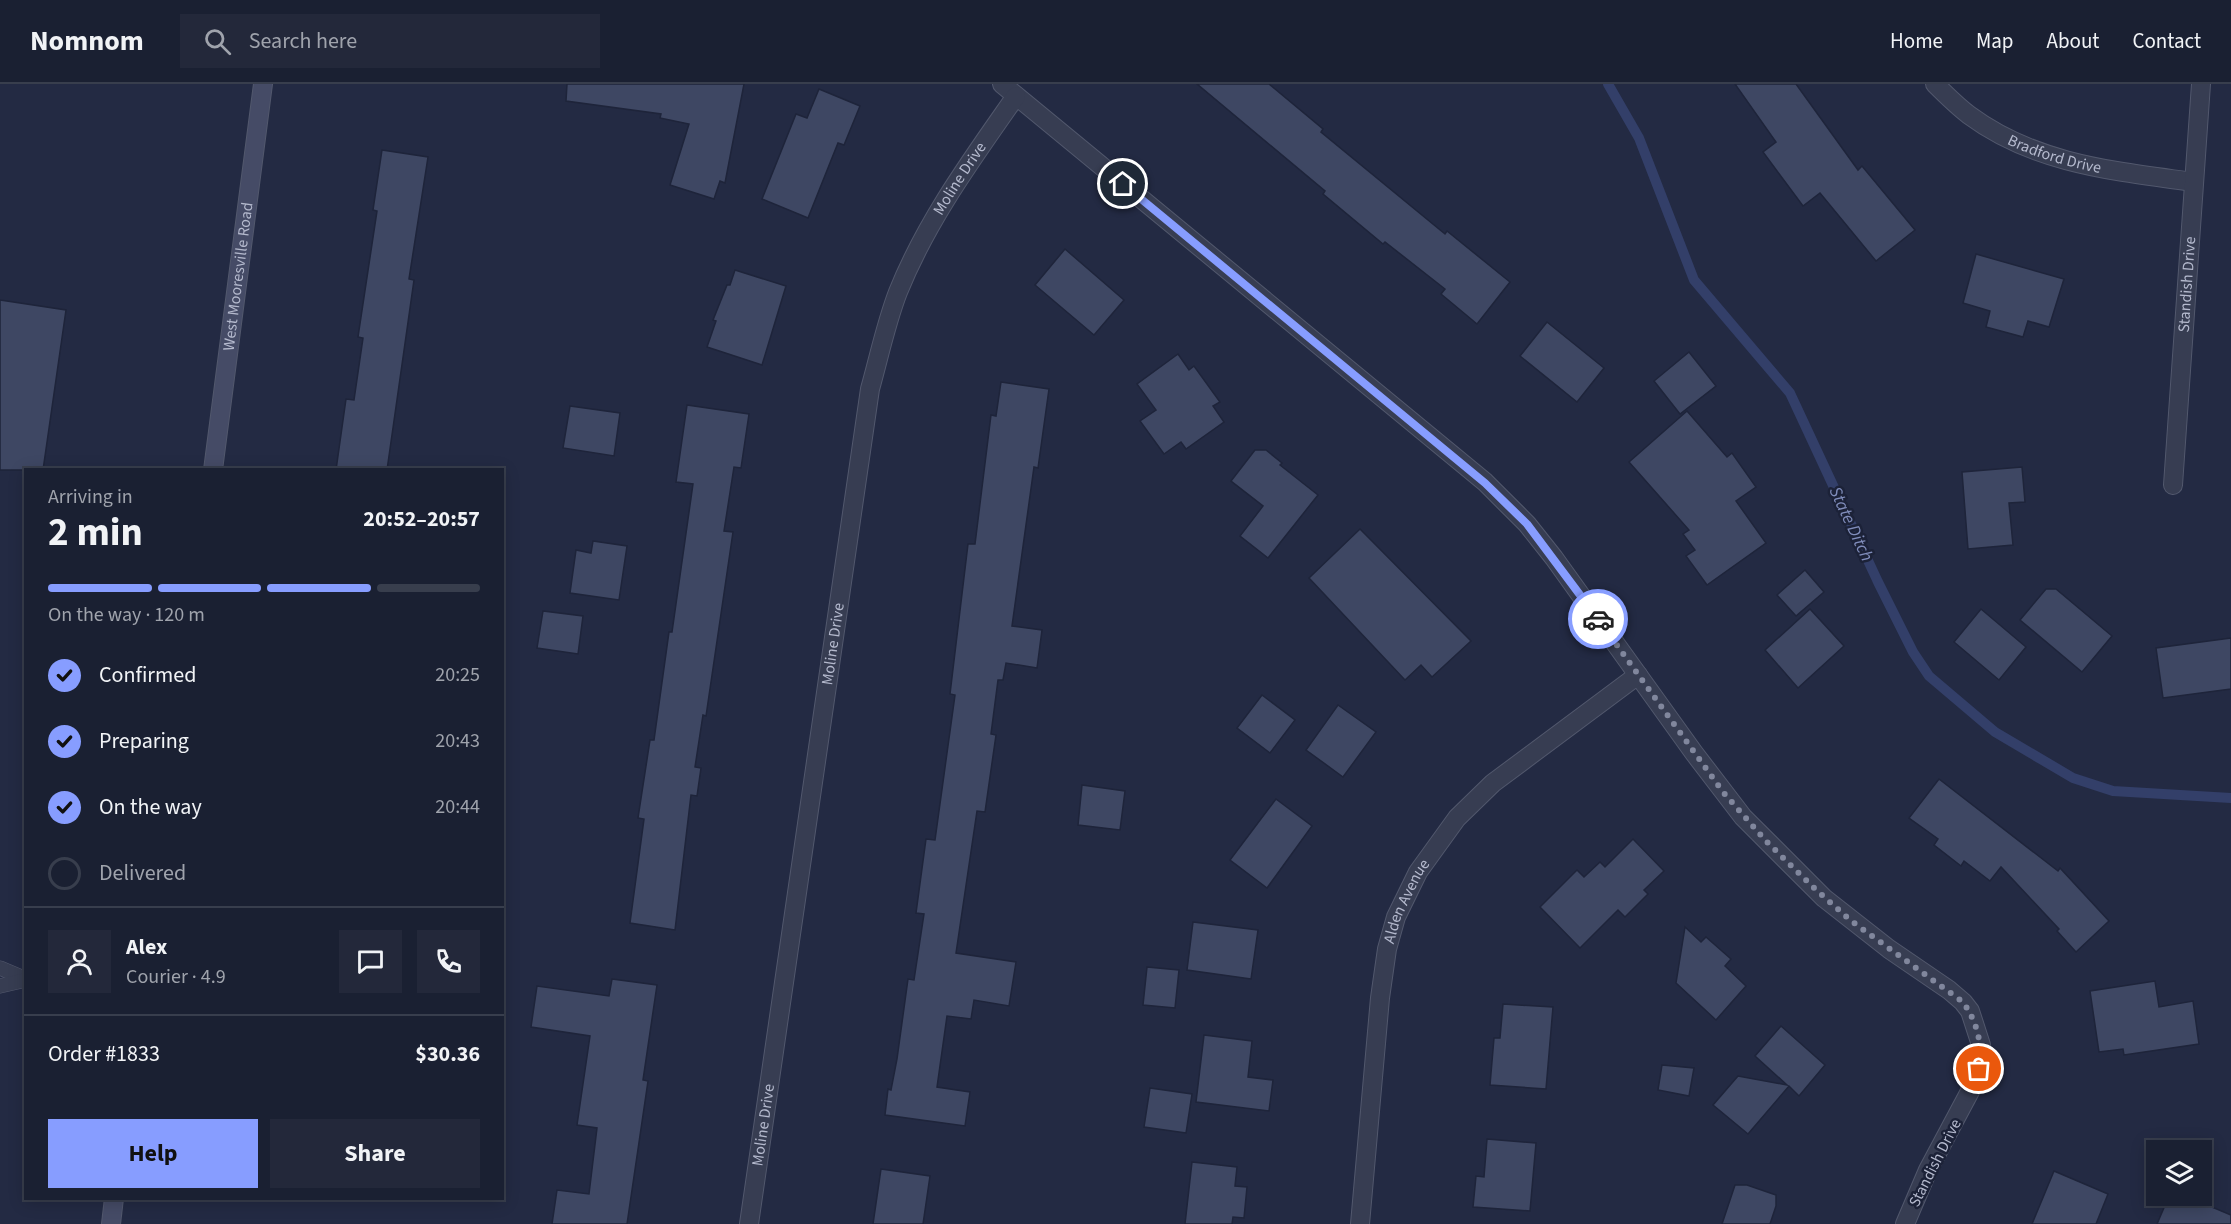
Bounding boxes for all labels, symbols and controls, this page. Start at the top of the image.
search box [180,14,600,68]
text: Nomnom [30,21,144,61]
icon: search [201,25,234,58]
text: Search here [249,25,357,57]
text: Home [1890,26,1943,56]
text: Map [1976,26,2014,56]
text: About [2047,26,2099,56]
text: Contact [2132,26,2201,56]
street label: Bradford Drive [2004,129,2103,179]
street label: Moline Drive [928,138,992,219]
pin [1097,158,1148,209]
icon: home [1106,167,1139,200]
street label: West Mooresville Road [218,201,259,352]
street label: Standish Drive [2173,236,2201,333]
water label: State Ditch [1823,482,1879,566]
text: Arriving in [48,483,133,511]
text: 20:52–20:57 [363,503,480,535]
text: 2 min [48,505,143,561]
courier [1568,589,1628,649]
text: On the way · 120 m [48,601,205,629]
street label: Moline Drive [816,601,850,687]
icon: car [1582,603,1615,636]
icon: check [48,659,81,692]
text: Confirmed [99,659,196,691]
text: 20:25 [435,661,480,689]
icon: check [48,725,81,758]
text: Preparing [99,725,189,757]
text: 20:43 [435,727,480,755]
icon: check [48,791,81,824]
text: On the way [99,791,202,823]
text: 20:44 [435,793,480,821]
street label: Alden Avenue [1378,854,1435,946]
text: Delivered [99,857,186,889]
button: person [48,930,111,993]
button: chat [339,930,402,993]
button: phone [417,930,480,993]
text: Alex [126,931,167,963]
text: Courier · 4.9 [126,963,226,991]
text: Order #1833 [48,1038,160,1070]
text: $30.36 [415,1038,480,1070]
pin [1953,1043,2004,1094]
icon: bag [1962,1052,1995,1085]
street label: Moline Drive [747,1082,780,1168]
street label: Standish Drive [1903,1115,1967,1211]
button: Help [48,1119,258,1188]
button: Share [270,1119,480,1188]
map controls [2146,1140,2212,1206]
button: layers [2146,1140,2212,1206]

